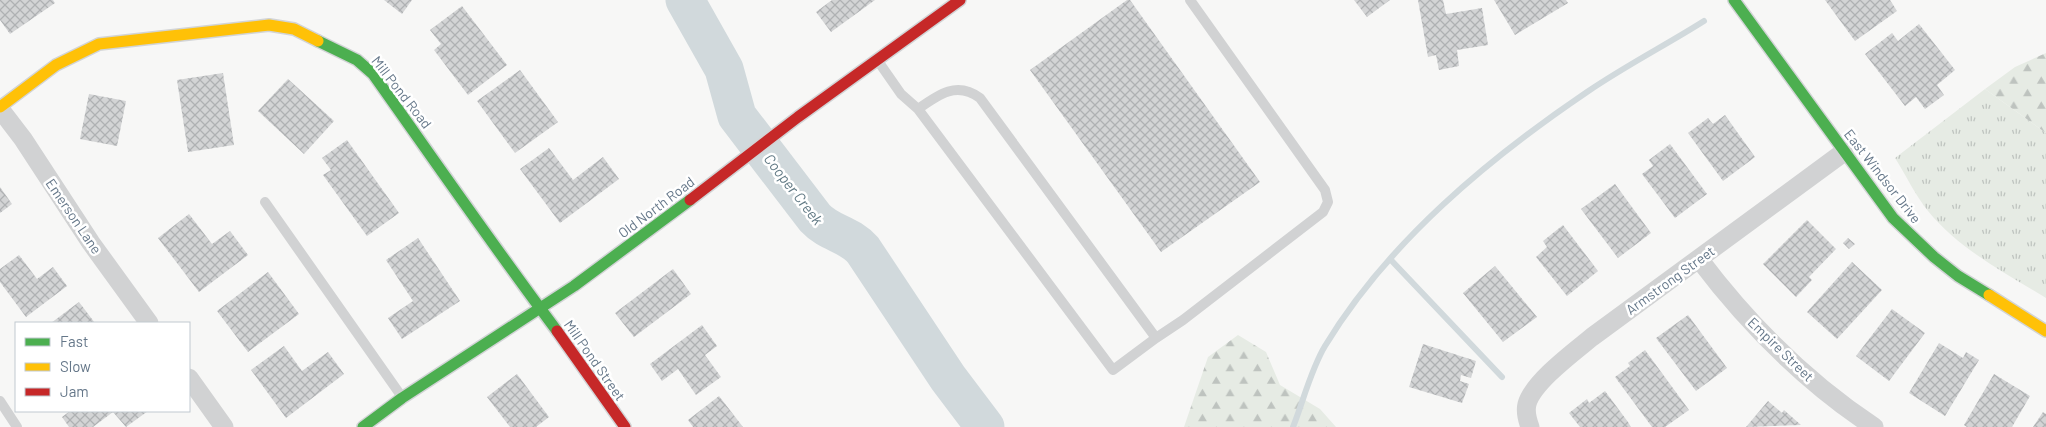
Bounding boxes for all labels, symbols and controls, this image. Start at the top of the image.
street label: Mill Pond Road [368,52,436,132]
street label: East Windsor Drive [1841,126,1925,226]
water label: Cooper Creek [761,150,828,229]
street label: Old North Road [614,173,698,241]
street label: Emerson Lane [43,175,105,257]
street label: Armstrong Street [1622,242,1718,318]
street label: Empire Street [1745,313,1817,385]
street label: Mill Pond Street [561,316,629,404]
legend [15,322,190,412]
text: Fast [60,332,88,350]
text: Slow [60,357,91,375]
text: Jam [60,382,89,400]

